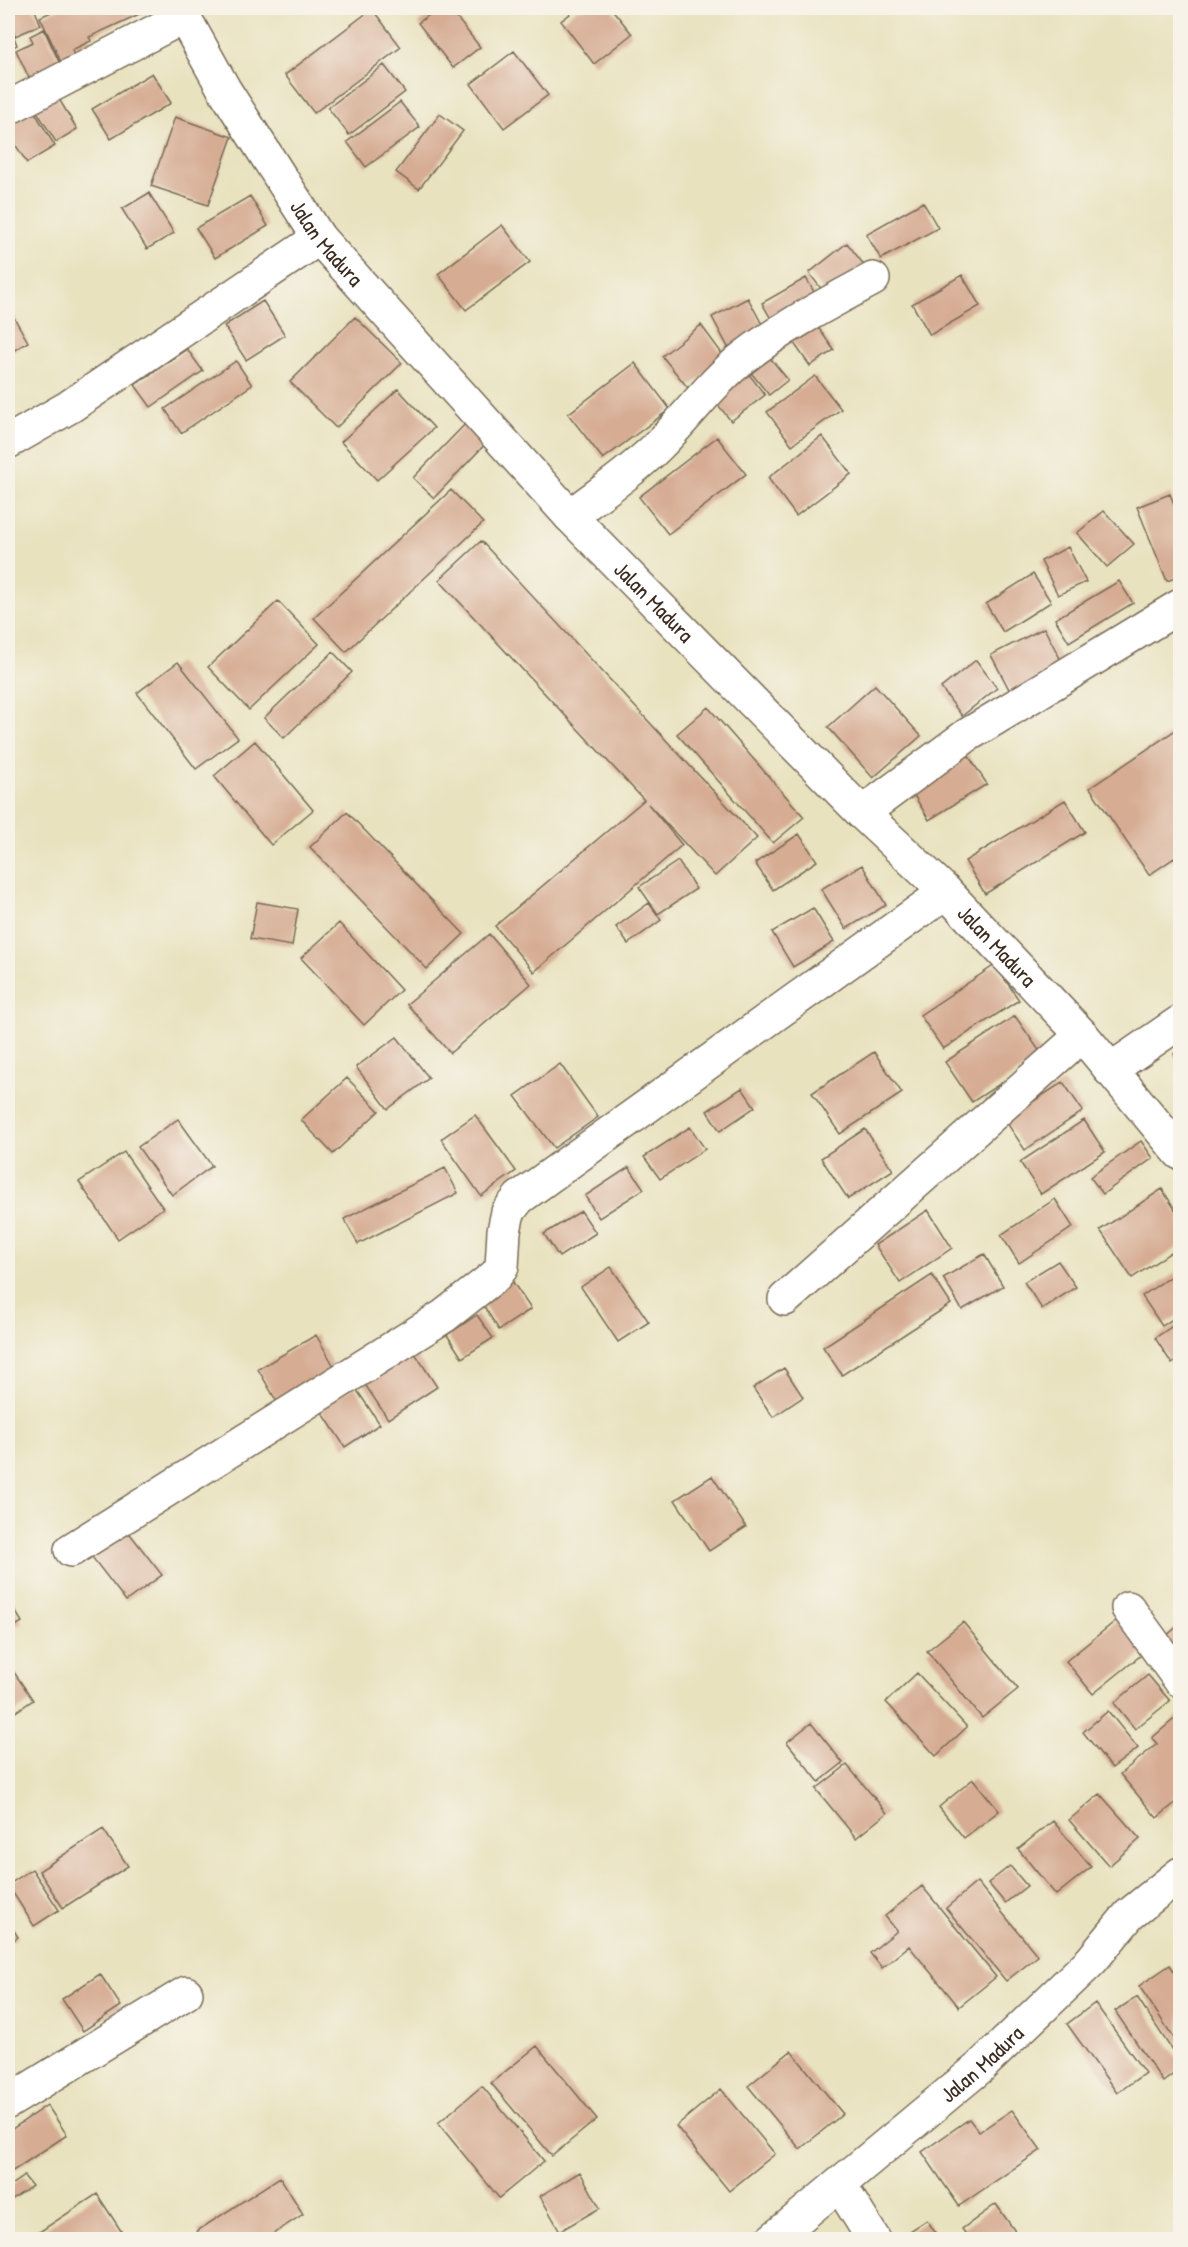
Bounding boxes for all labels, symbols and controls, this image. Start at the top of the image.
street label: Jalan Madura [283,194,371,293]
street label: Jalan Madura [608,555,701,649]
street label: Jalan Madura [951,898,1044,994]
street label: Jalan Madura [934,2018,1030,2109]

